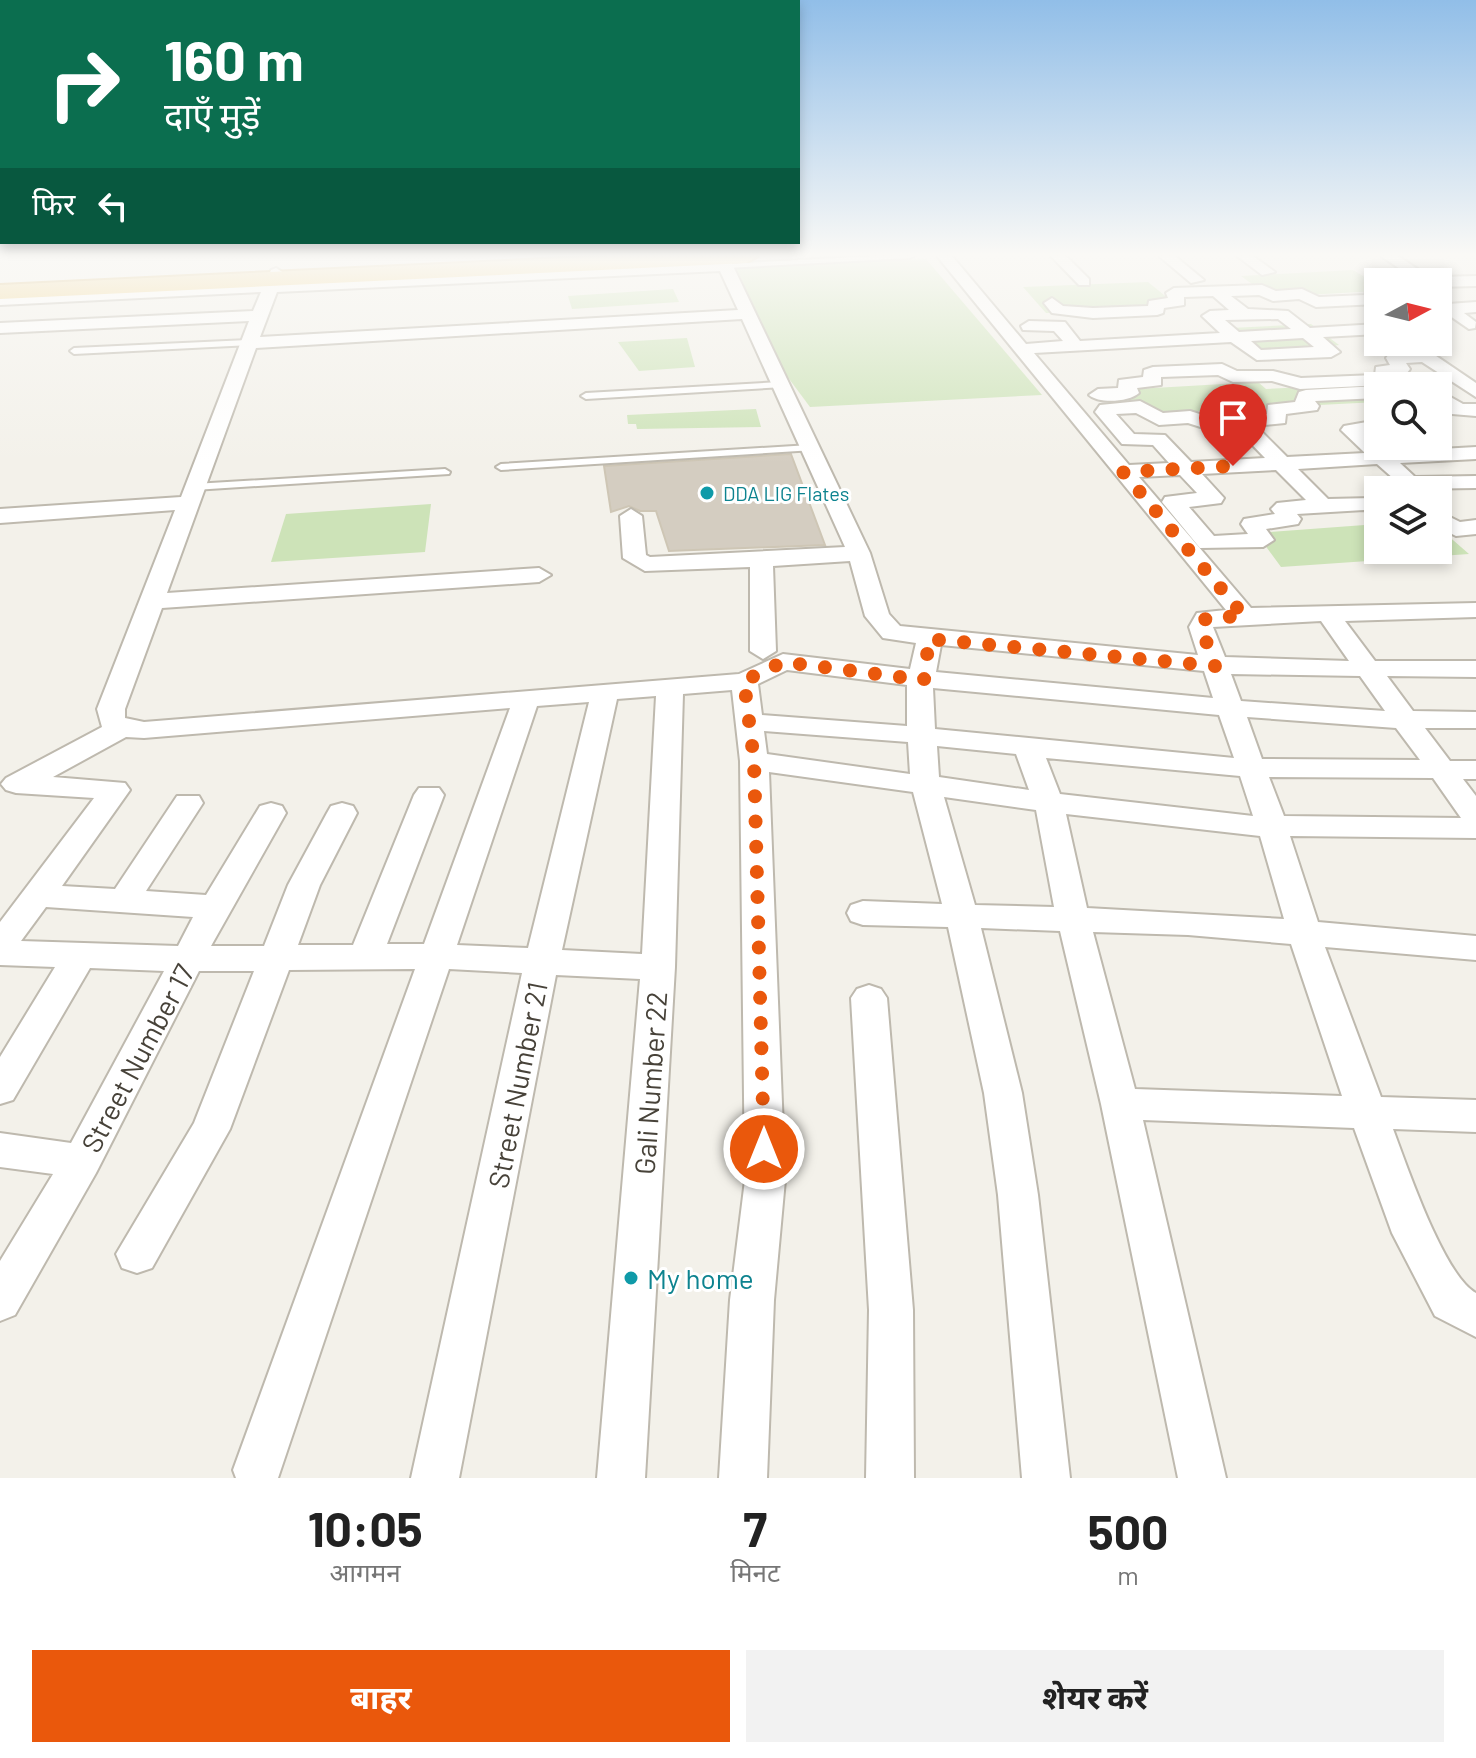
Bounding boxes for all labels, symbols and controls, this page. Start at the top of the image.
text: 160 m [164,25,304,92]
icon: right [32,32,136,136]
text: दाएँ मुड़ें [164,93,260,136]
icon: left [91,184,135,228]
text: फिर [32,185,75,221]
north arrow [1364,268,1452,356]
map controls [1364,268,1452,564]
button: search [1364,372,1452,460]
pin [1199,384,1267,466]
icon: arrive [1211,396,1255,440]
button: layers [1364,476,1452,564]
place label: DDA LIG Flates [723,481,849,505]
marker: DDA LIG Flates [698,484,716,502]
street label: Street Number 17 [73,958,201,1158]
street label: Street Number 21 [480,979,554,1191]
street label: Gali Number 22 [627,990,673,1176]
position arrow [722,1107,806,1191]
place label: My home [647,1261,754,1295]
marker: My home [622,1269,640,1287]
text: 10:05 [308,1499,423,1557]
text: 7 [743,1499,767,1557]
text: 500 [1088,1502,1168,1560]
text: आगमन [330,1556,401,1587]
text: मिनट [730,1556,780,1587]
text: m [1117,1559,1139,1590]
button: बाहर [32,1650,730,1742]
button: शेयर करें [746,1650,1444,1742]

